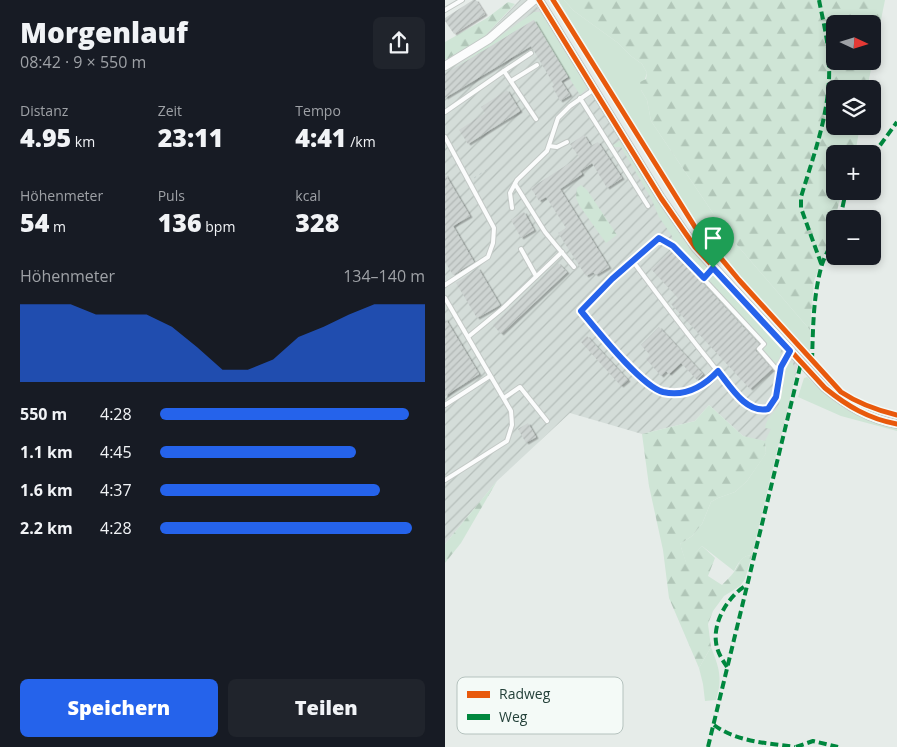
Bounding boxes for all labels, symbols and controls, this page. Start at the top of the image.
text: Morgenlauf [20,13,188,51]
north arrow [826,15,881,70]
map controls [826,15,881,265]
button: share [373,17,425,69]
text: 08:42 · 9 × 550 m [20,51,146,73]
button: layers [826,80,881,135]
text: Distanz [20,101,68,120]
text: Zeit [158,101,182,120]
text: Tempo [295,101,341,120]
text: 4.95 [20,120,71,154]
text: 23:11 [158,120,223,154]
text: 4:41 [295,120,347,154]
text: km [71,132,95,151]
text: /km [347,132,376,151]
button: + [826,145,881,200]
text: Höhenmeter [20,186,103,205]
text: Puls [158,186,185,205]
text: kcal [295,186,321,205]
text: 54 [20,205,49,239]
text: 136 [158,205,202,239]
text: 328 [295,205,339,239]
button: − [826,210,881,265]
text: m [49,217,66,236]
text: bpm [202,217,235,236]
pin [692,217,734,268]
icon: arrive [699,224,727,252]
text: Höhenmeter [20,265,115,287]
text: 134–140 m [343,265,425,287]
text: 550 m [20,403,67,425]
text: 4:28 [100,403,132,425]
text: 1.1 km [20,441,73,463]
text: 4:45 [100,441,132,463]
text: 1.6 km [20,479,73,501]
text: 4:37 [100,479,132,501]
text: 2.2 km [20,517,73,539]
text: 4:28 [100,517,132,539]
legend [457,677,623,734]
button: Speichern [20,679,218,737]
button: Teilen [228,679,425,737]
text: Radweg [499,684,551,703]
text: Weg [499,707,528,726]

